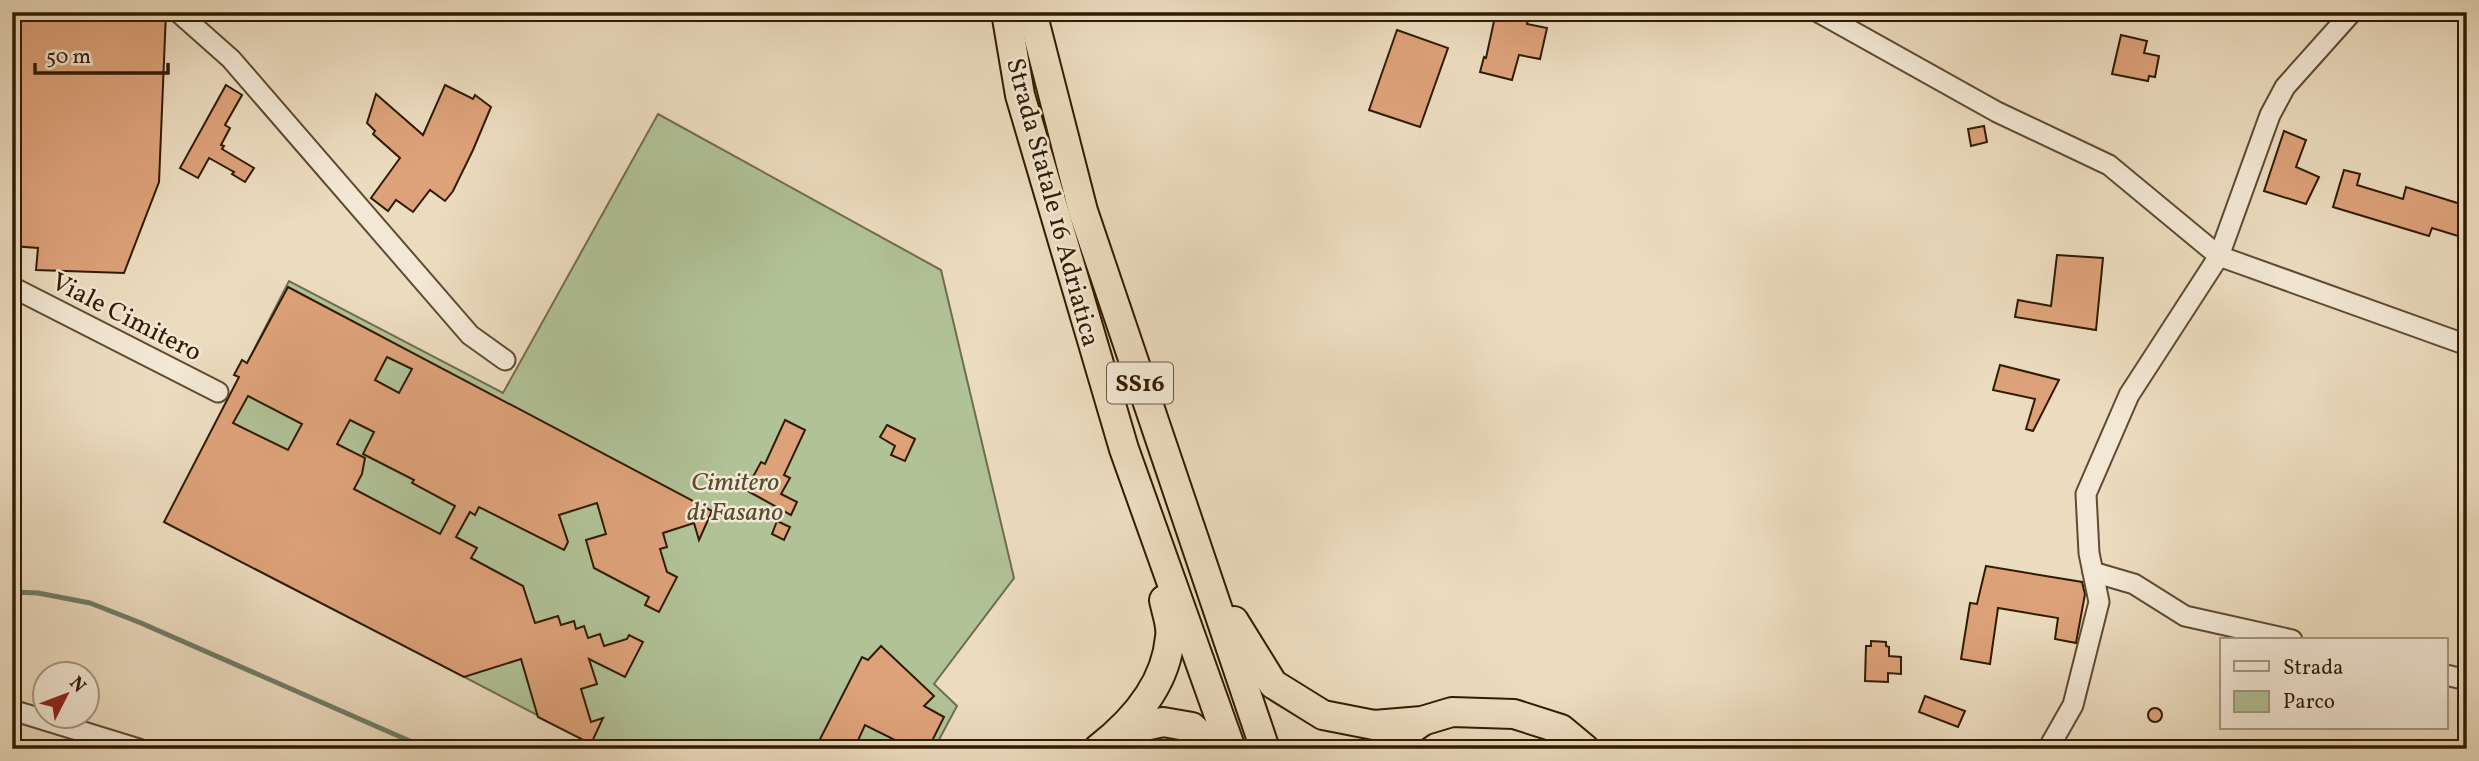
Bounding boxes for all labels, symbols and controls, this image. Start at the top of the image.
scale bar [35,32,168,76]
text: 50 m [46,43,91,72]
street label: Strada Statale 16 Adriatica [996,54,1108,351]
street label: Viale Cimitero [45,264,207,371]
road number: SS16 [1107,362,1173,404]
park label: Cimitero di Fasano [687,465,783,531]
legend [2220,638,2448,730]
text: Strada [2283,654,2344,683]
north arrow [32,660,102,730]
text: N [63,671,92,699]
text: Parco [2283,688,2335,717]

